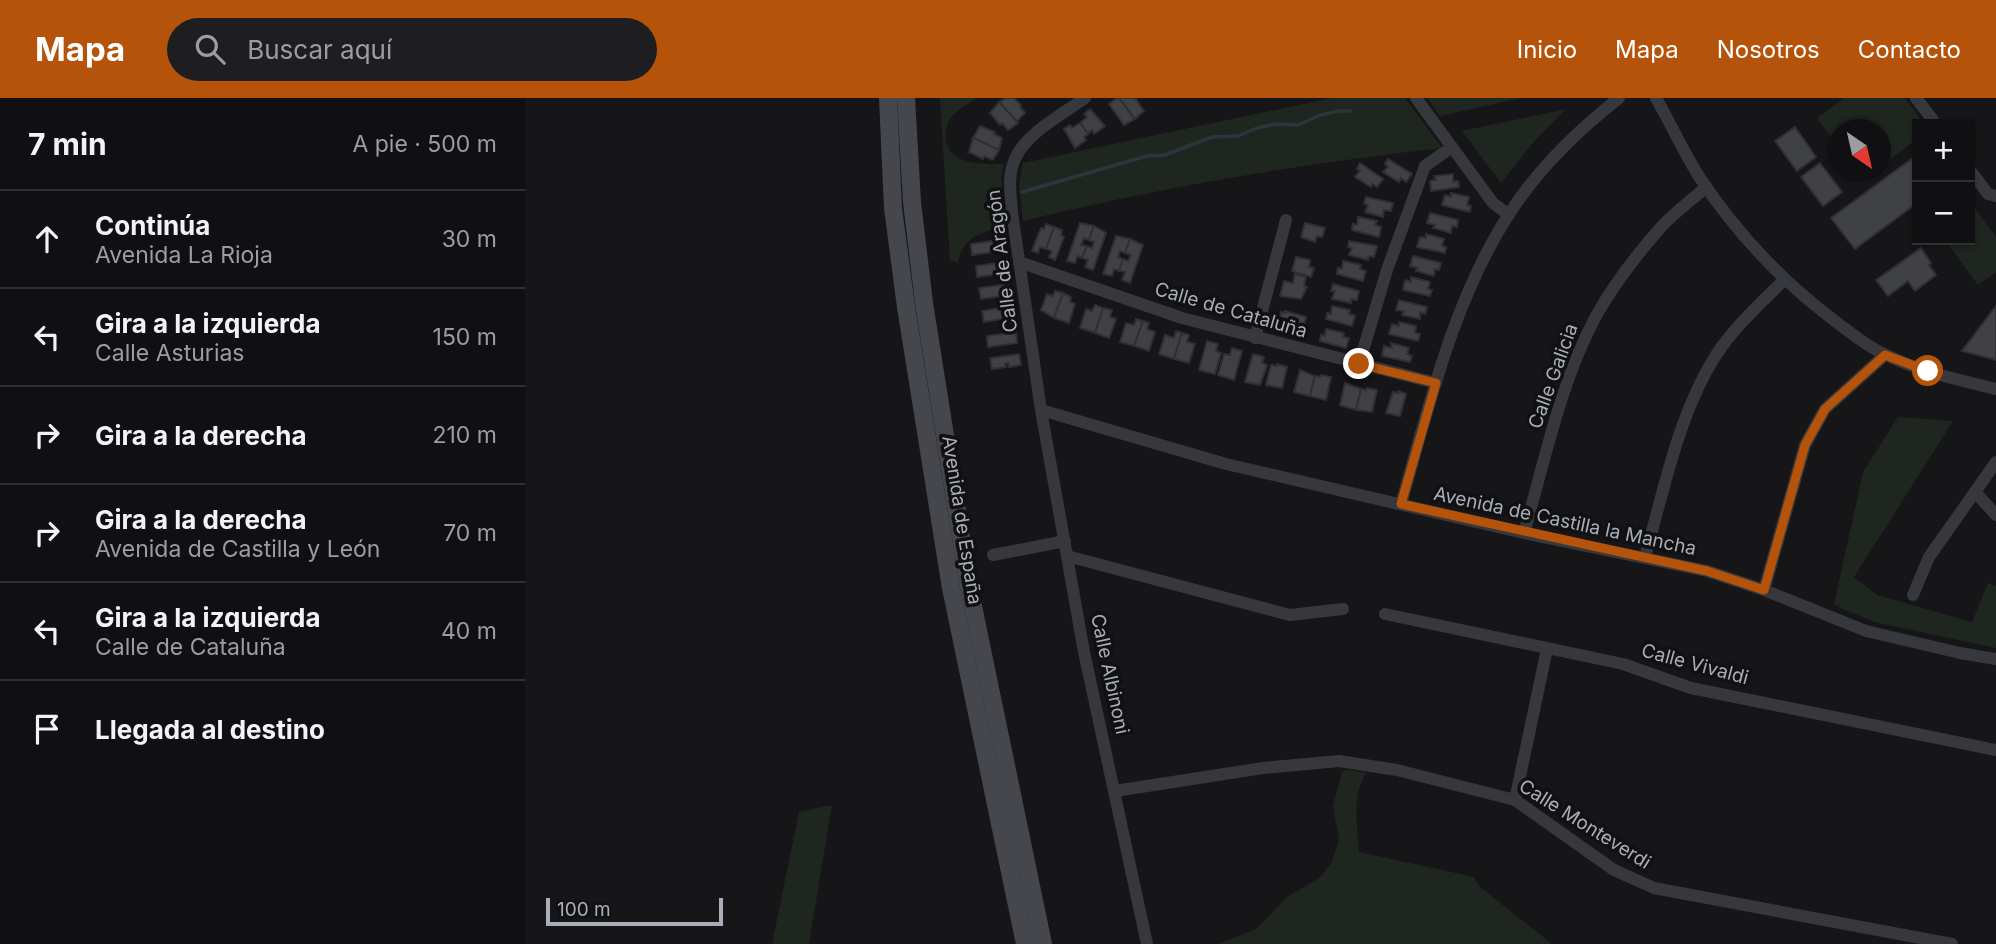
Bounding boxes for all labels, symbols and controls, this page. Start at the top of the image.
search box [167,18,657,81]
text: Mapa [35,29,125,69]
icon: search [191,30,229,68]
text: Buscar aquí [247,34,392,65]
text: Inicio [1517,35,1577,64]
text: Mapa [1615,35,1679,64]
text: Nosotros [1717,35,1820,64]
text: Contacto [1858,35,1961,64]
north arrow [1828,119,1891,182]
map controls [1912,119,1975,245]
button: + [1912,119,1975,182]
text: 7 min [28,126,107,162]
text: A pie · 500 m [352,130,497,158]
button: − [1912,182,1975,245]
street label: Calle de Aragón [982,188,1022,334]
text: Continúa [95,210,210,241]
icon: ahead [28,220,66,258]
text: 30 m [442,225,497,253]
text: Avenida La Rioja [95,241,273,269]
street label: Calle de Cataluña [1152,277,1310,343]
text: Gira a la izquierda [95,308,321,339]
icon: left [28,318,66,356]
street label: Calle Galicia [1523,320,1583,432]
text: 150 m [433,323,497,351]
text: Calle Asturias [95,339,245,367]
route end [1343,348,1374,379]
route start [1912,355,1943,386]
icon: right [28,416,66,454]
text: Gira a la derecha [95,420,307,451]
text: 210 m [432,421,497,449]
street label: Avenida de España [937,434,987,606]
street label: Avenida de Castilla la Mancha [1432,482,1698,560]
text: Gira a la derecha [95,504,307,535]
icon: right [28,514,66,552]
text: 70 m [443,519,497,547]
text: Avenida de Castilla y León [95,535,380,563]
text: Gira a la izquierda [95,602,321,633]
icon: left [28,612,66,650]
street label: Calle Albinoni [1086,612,1134,736]
text: 40 m [441,617,497,645]
text: Calle de Cataluña [95,633,286,661]
street label: Calle Vivaldi [1639,639,1751,689]
icon: arrive [28,710,66,748]
text: Llegada al destino [95,714,325,745]
street label: Calle Monteverdi [1515,774,1655,874]
scale bar [546,895,723,927]
text: 100 m [557,898,611,921]

